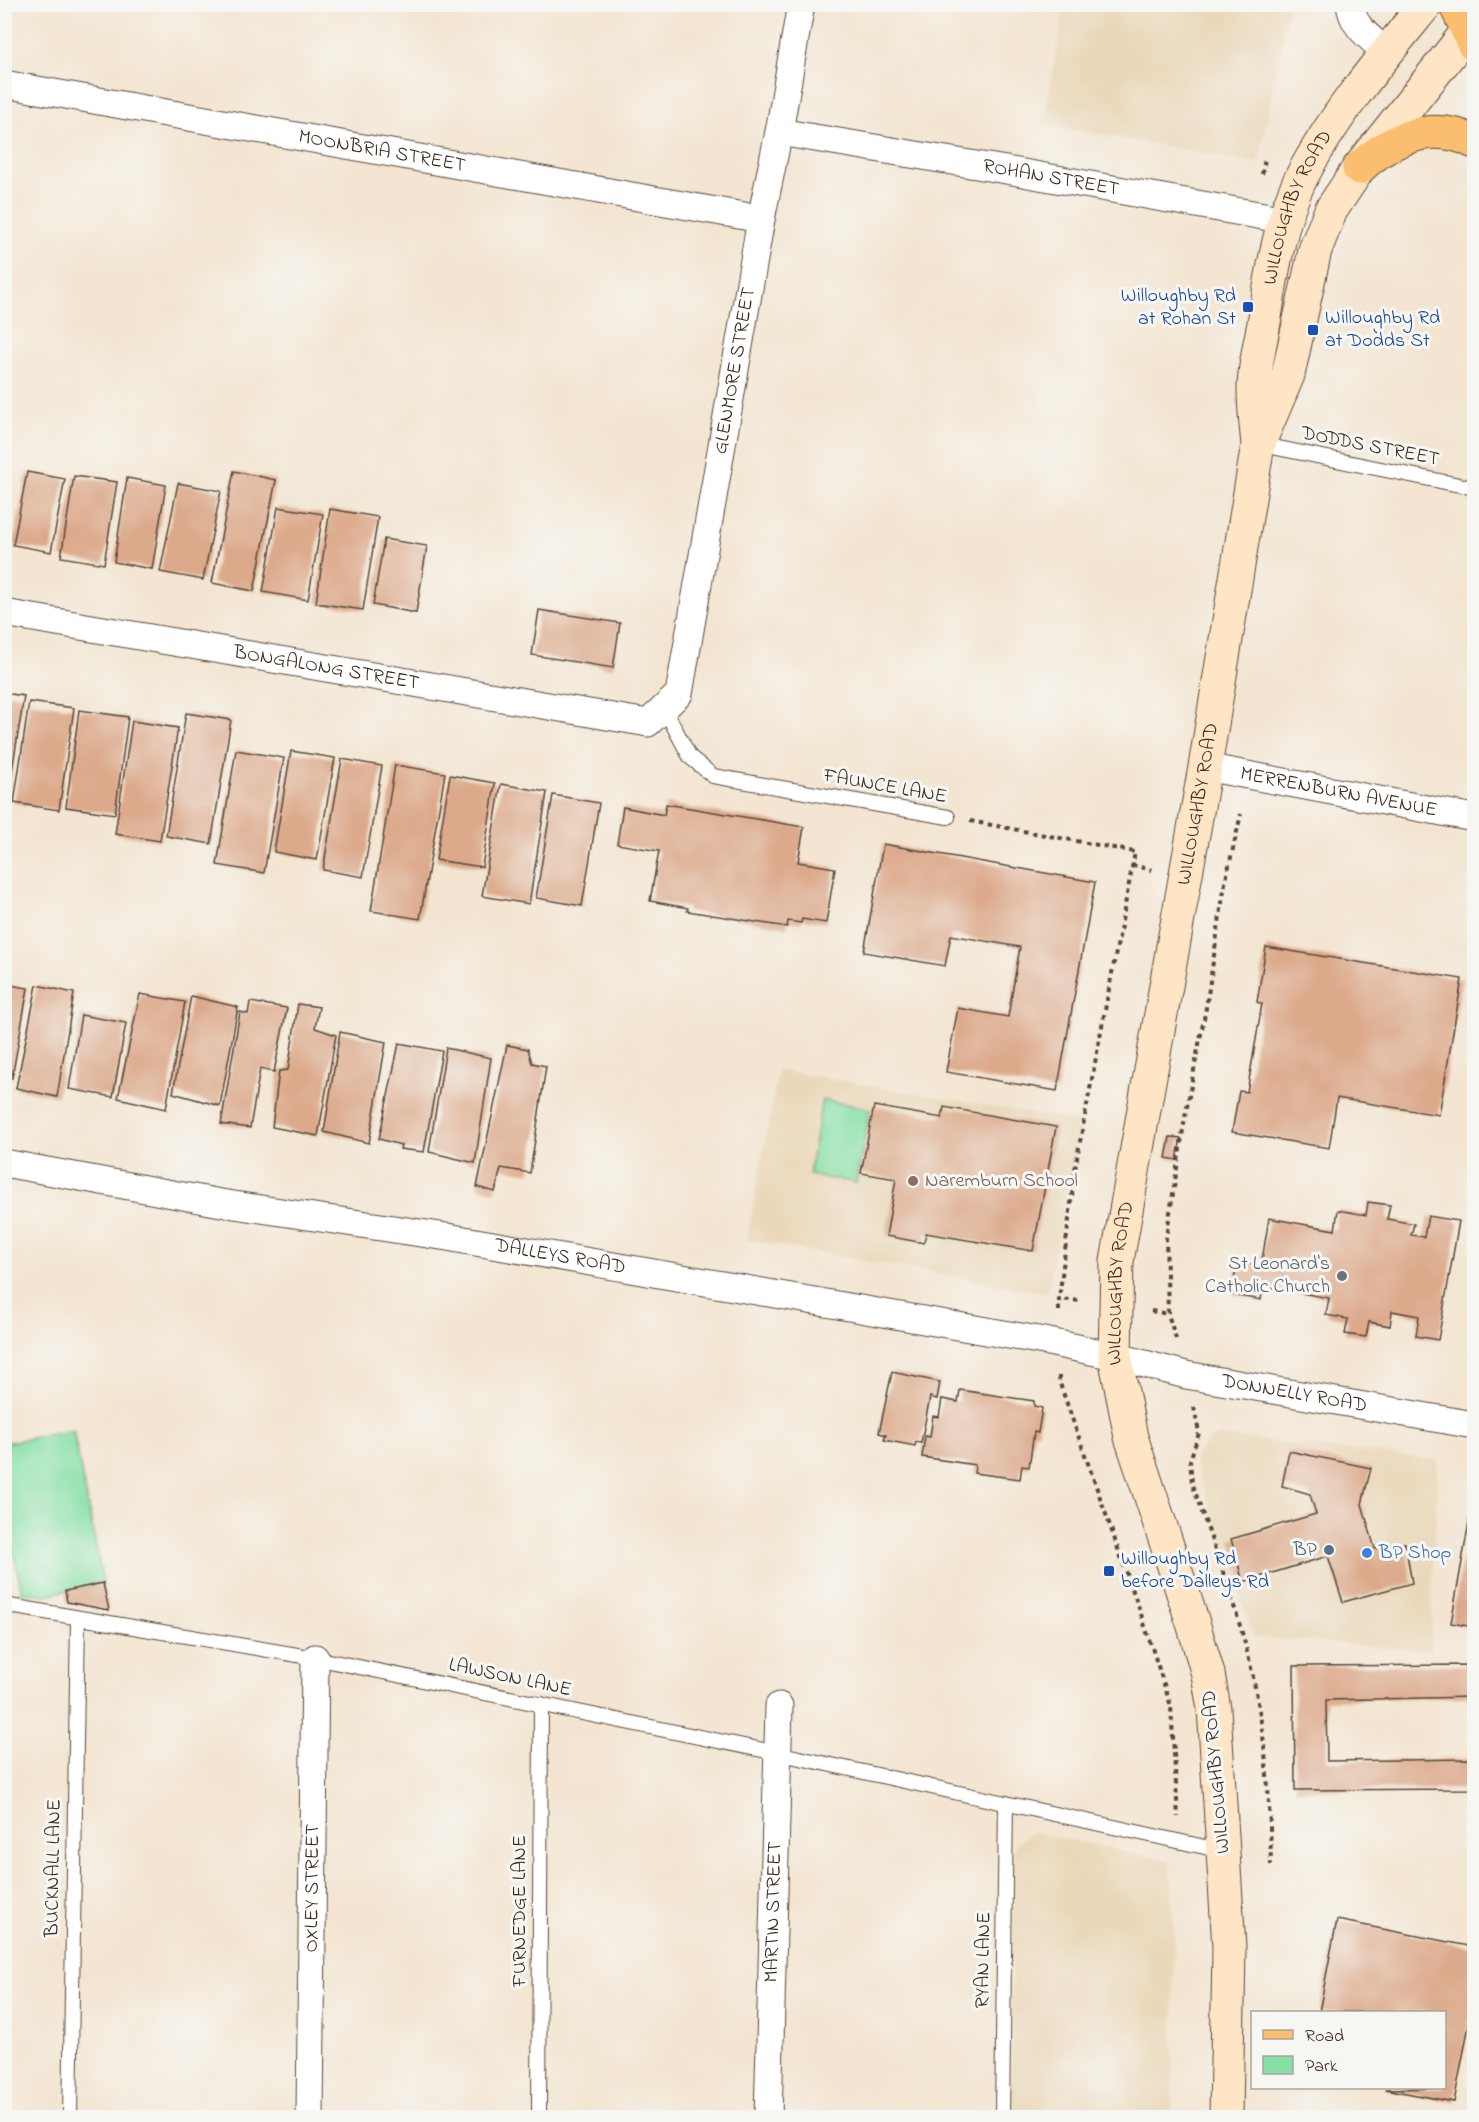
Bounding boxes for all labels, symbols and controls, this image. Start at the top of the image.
street label: MOONBRIA STREET [296,122,468,181]
street label: WILLOUGHBY ROAD [1256,125,1340,287]
street label: ROHAN STREET [981,152,1122,204]
place label: Willoughby Rd at Rohan St [1121,282,1236,334]
street label: GLENMORE STREET [706,285,763,456]
marker: Willoughby Rd at Rohan St [1241,300,1255,314]
place label: Willoughby Rd at Dodds St [1325,304,1440,356]
marker: Willoughby Rd at Dodds St [1306,323,1320,337]
street label: DODDS STREET [1297,419,1442,475]
street label: BONGALONG STREET [230,638,421,698]
street label: WILLOUGHBY ROAD [1170,721,1227,887]
street label: MERRENBURN AVENUE [1238,759,1439,825]
street label: FAUNCE LANE [820,762,949,812]
place label: Naremburn School [925,1167,1078,1196]
marker: Naremburn School [906,1174,920,1188]
street label: WILLOUGHBY ROAD [1099,1199,1142,1367]
street label: DALLEYS ROAD [491,1231,628,1282]
place label: St Leonard's Catholic Church [1205,1250,1330,1302]
marker: St Leonard's Catholic Church [1335,1269,1349,1283]
street label: DONNELLY ROAD [1218,1367,1369,1421]
place label: BP [1292,1536,1318,1565]
place label: BP Shop [1378,1539,1452,1568]
marker: BP [1322,1543,1336,1557]
place label: Willoughby Rd before Dalleys Rd [1121,1545,1269,1597]
marker: BP Shop [1360,1546,1374,1560]
marker: Willoughby Rd before Dalleys Rd [1102,1564,1116,1578]
street label: LAWSON LANE [446,1651,574,1705]
street label: WILLOUGHBY ROAD [1195,1689,1239,1855]
street label: BUCKNALL LANE [38,1799,70,1938]
street label: OXLEY STREET [297,1824,328,1953]
street label: FURNEDGE LANE [506,1835,535,1988]
street label: MARTIN STREET [757,1841,790,1983]
street label: RYAN LANE [969,1912,999,2008]
legend [1251,2011,1446,2089]
text: Road [1305,2024,1344,2050]
text: Park [1305,2054,1338,2080]

